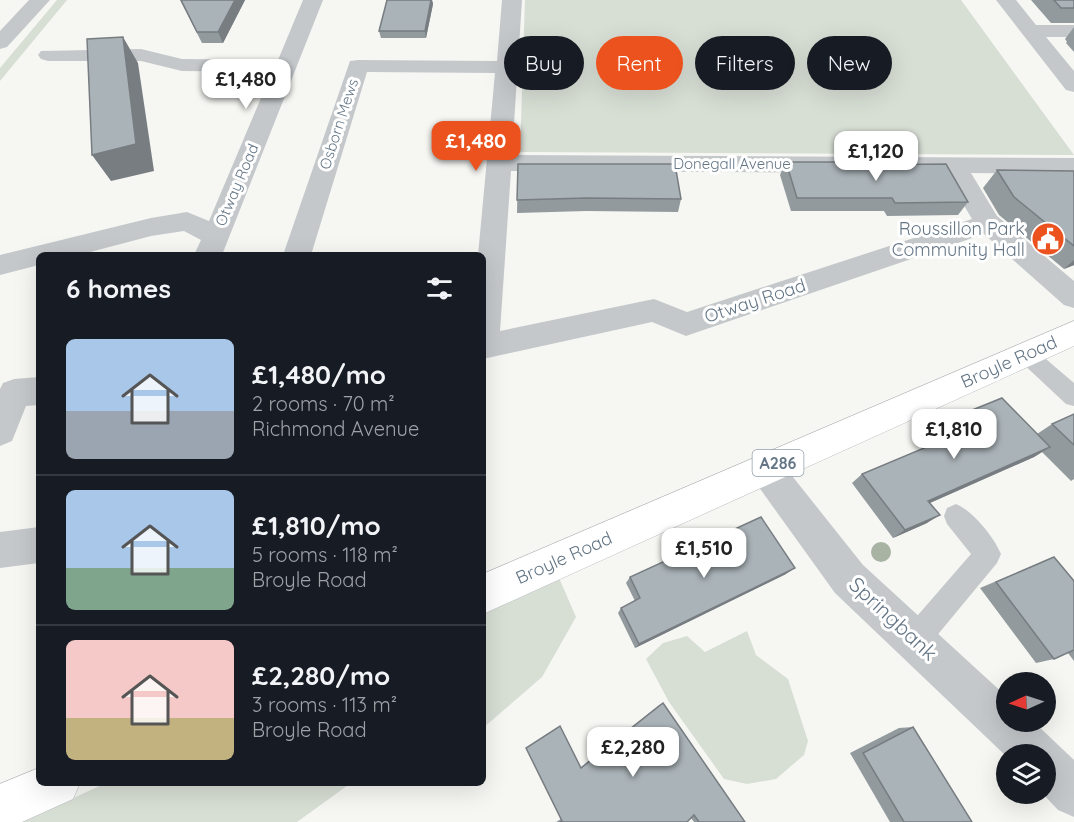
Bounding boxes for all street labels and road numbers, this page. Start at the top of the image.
street label: Osborn Mews [315,76,362,172]
street label: Otway Road [211,141,262,229]
street label: Donegall Avenue [673,154,791,173]
street label: Otway Road [701,273,808,328]
street label: Broyle Road [957,330,1061,393]
road number: A286 [752,450,804,476]
street label: Broyle Road [512,526,616,589]
street label: Springbank [844,571,943,666]

